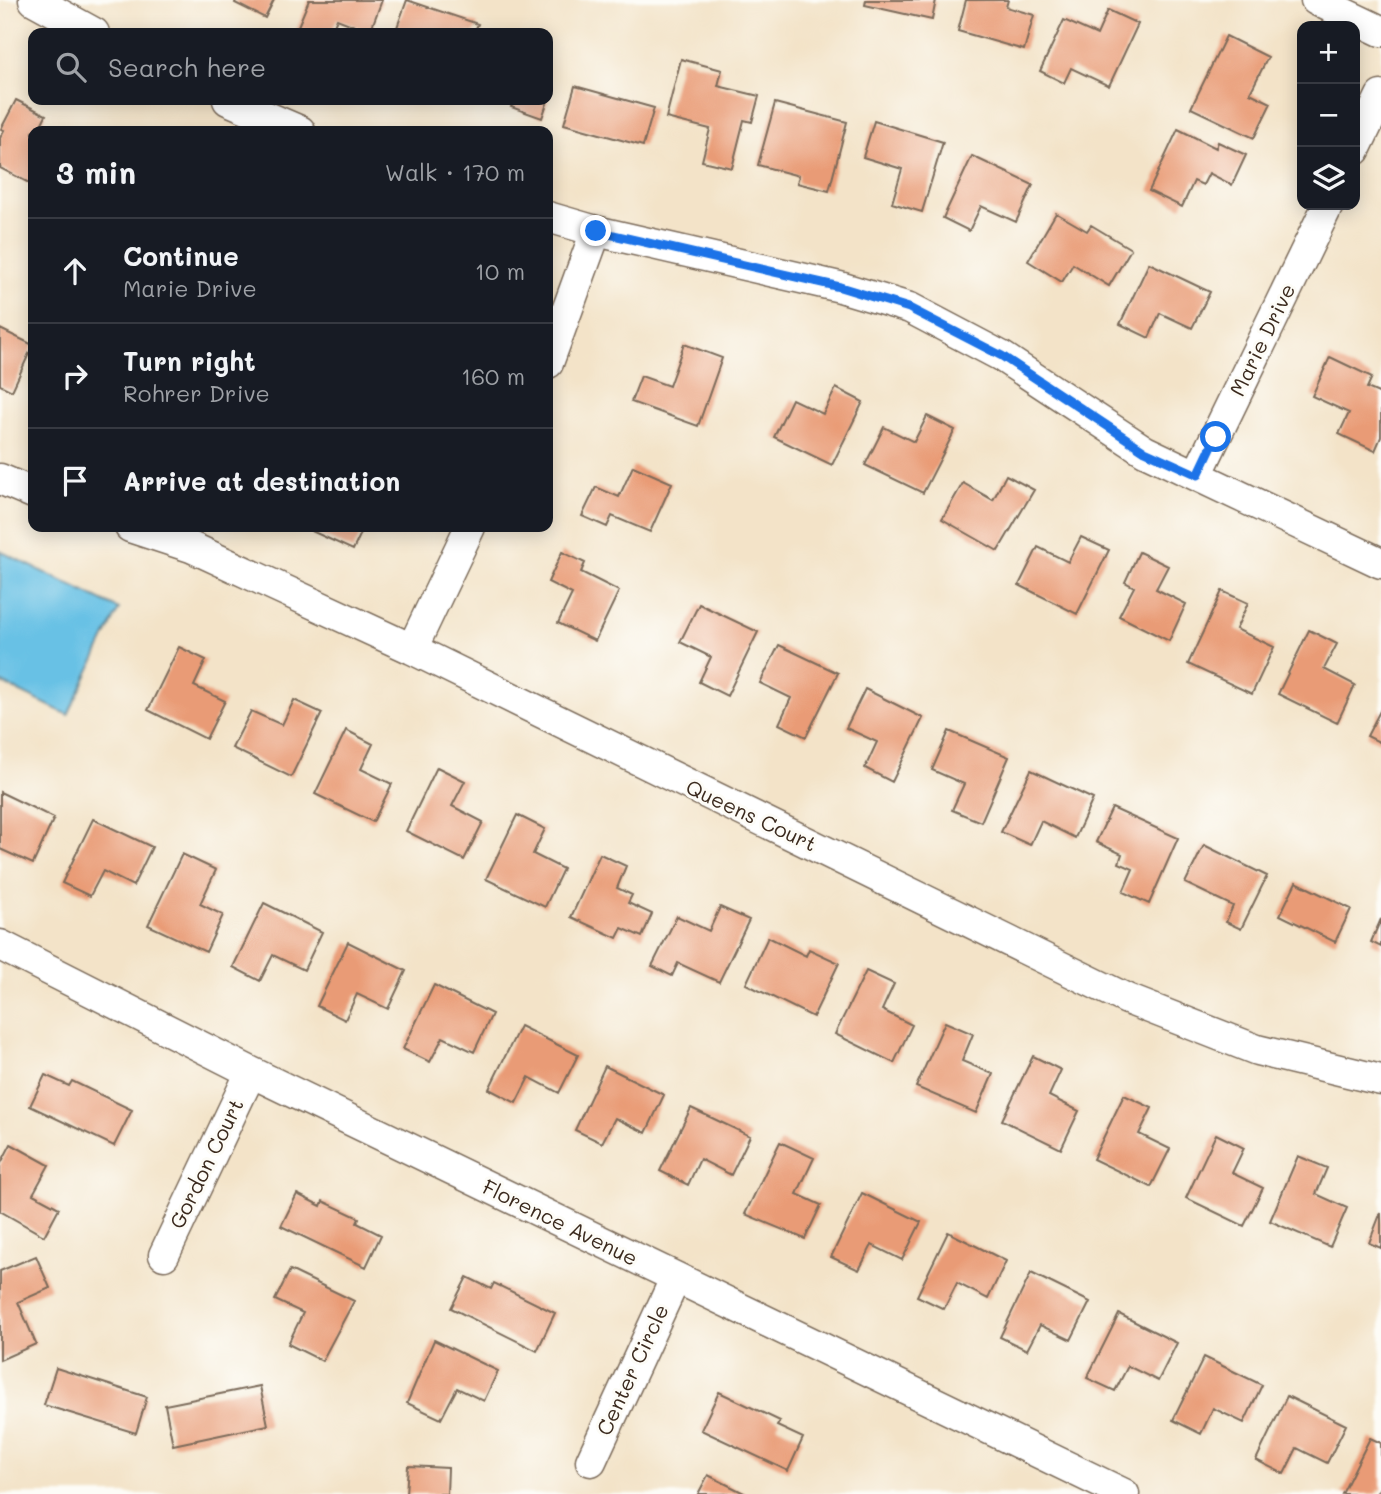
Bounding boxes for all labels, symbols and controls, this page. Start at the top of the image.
map controls [1297,21,1360,210]
button: + [1297,21,1360,84]
search box [28,28,553,105]
icon: search [52,48,90,86]
text: Search here [108,50,266,84]
button: − [1297,84,1360,147]
button: layers [1297,147,1360,210]
text: 3 min [56,152,136,192]
text: Walk · 170 m [385,157,525,187]
route end [580,215,611,246]
text: Continue [123,239,239,273]
icon: ahead [56,252,94,290]
text: 10 m [475,256,525,286]
text: Marie Drive [123,273,257,303]
street label: Marie Drive [1223,279,1301,400]
text: Turn right [123,344,256,378]
icon: right [56,357,94,395]
text: 160 m [461,361,525,391]
text: Rohrer Drive [123,378,270,408]
route start [1200,421,1231,452]
icon: arrive [56,462,94,500]
text: Arrive at destination [123,464,400,498]
street label: Queens Court [682,773,821,857]
street label: Gordon Court [163,1094,249,1233]
street label: Florence Avenue [479,1172,643,1271]
street label: Center Circle [589,1299,674,1439]

